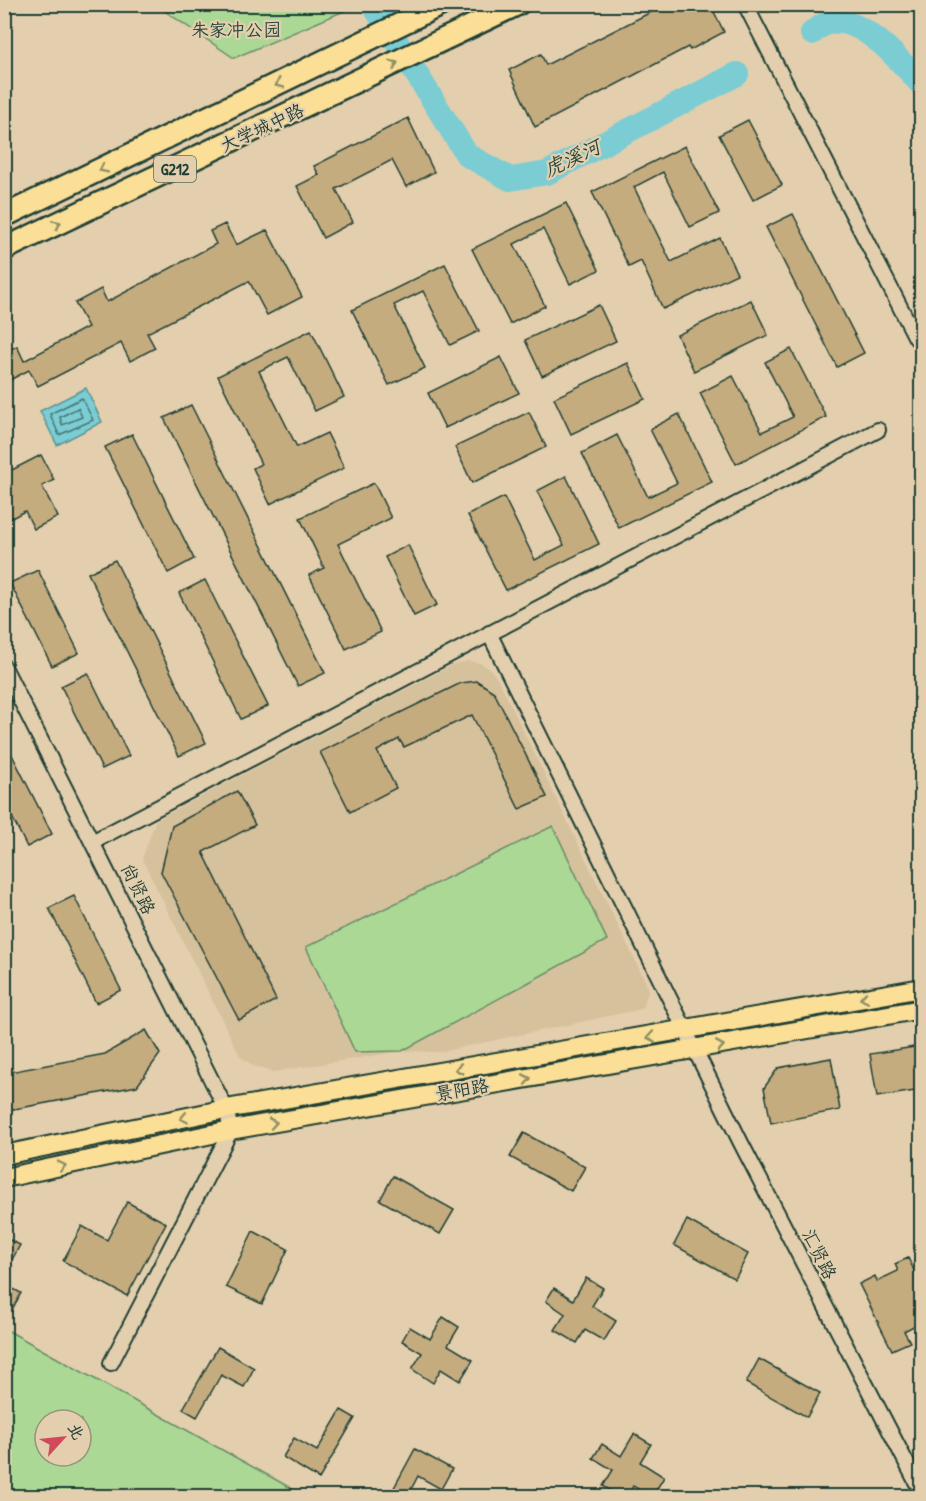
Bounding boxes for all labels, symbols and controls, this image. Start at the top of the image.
park label: 朱家冲公园 [191,17,281,42]
one-way arrow [388,60,399,72]
one-way arrow [274,77,285,89]
street label: 大学城中路 [216,97,308,158]
water label: 虎溪河 [539,131,607,182]
road number: G212 [154,156,196,182]
one-way arrow [98,161,109,173]
one-way arrow [51,219,62,231]
street label: 尚贤路 [115,859,162,919]
one-way arrow [859,991,869,1004]
one-way arrow [647,1030,656,1042]
one-way arrow [715,1040,724,1052]
one-way arrow [455,1063,464,1075]
street label: 景阳路 [433,1073,491,1107]
one-way arrow [522,1073,532,1086]
one-way arrow [180,1110,190,1123]
one-way arrow [269,1117,278,1129]
one-way arrow [56,1160,66,1173]
street label: 汇贤路 [796,1224,843,1284]
north arrow [33,1408,93,1468]
text: 北 [63,1419,90,1443]

